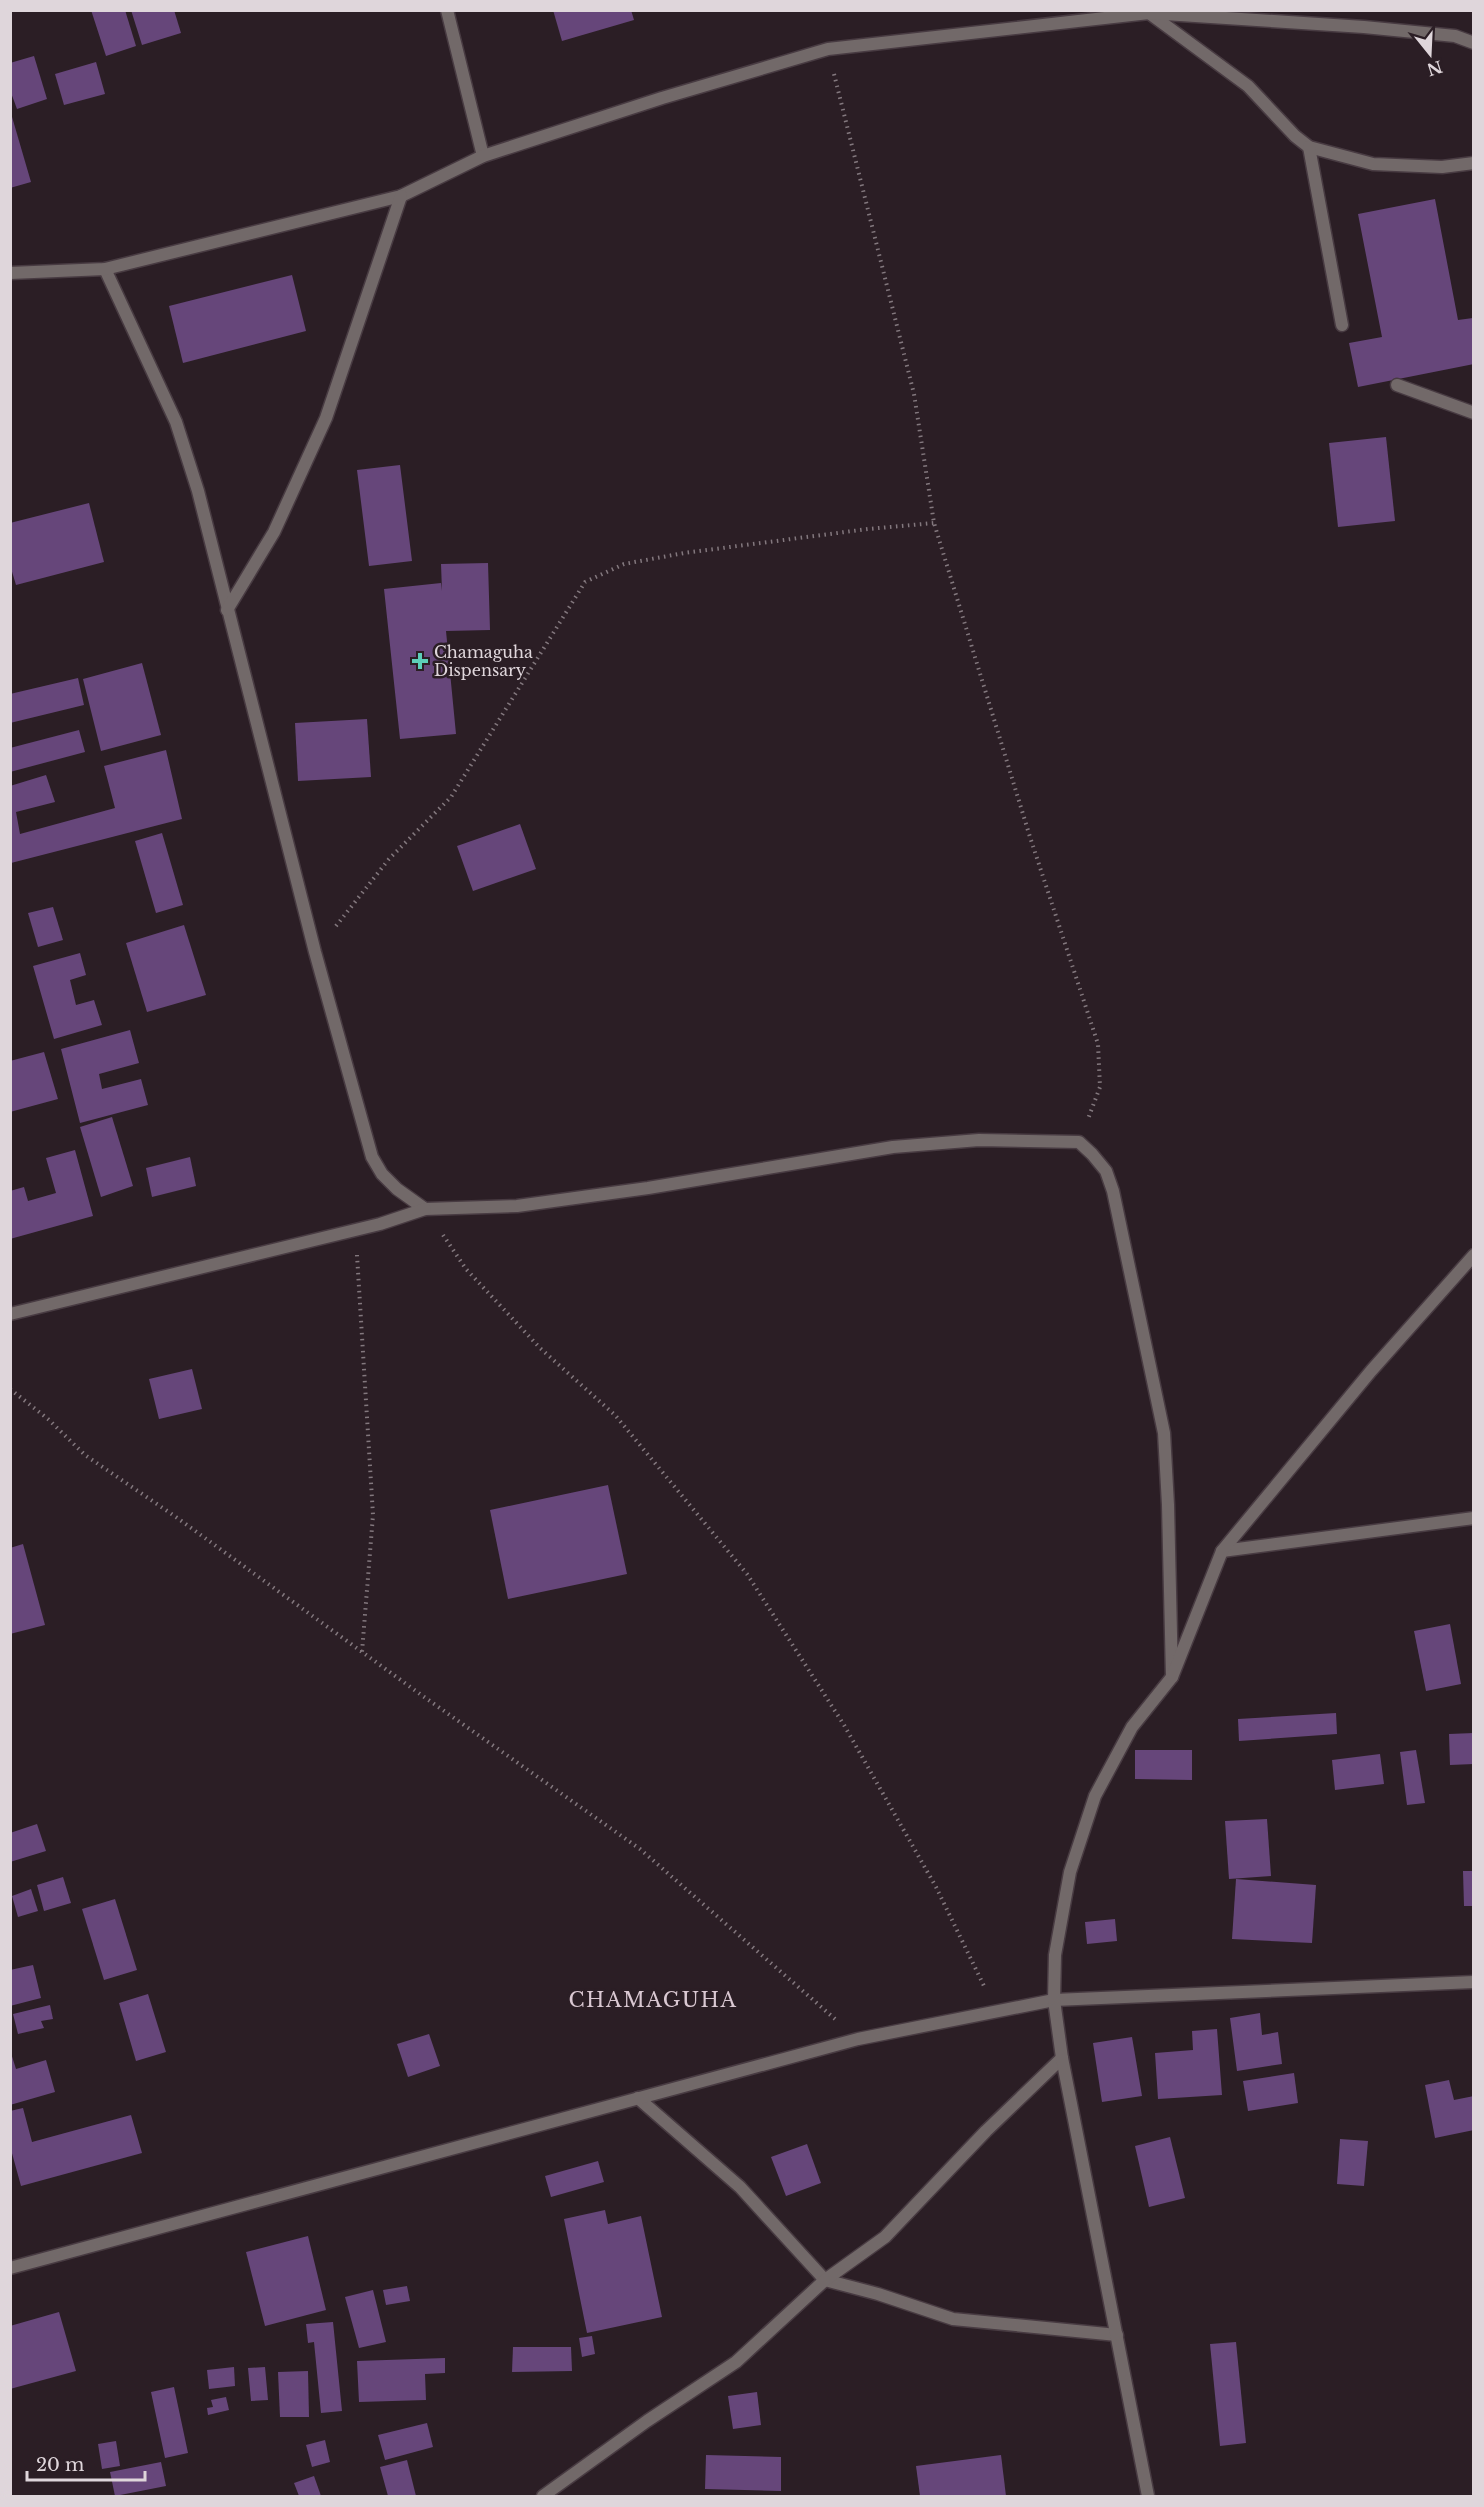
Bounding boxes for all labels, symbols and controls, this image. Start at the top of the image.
north arrow [1400,24,1460,84]
text: N [1424,56,1445,80]
place label: Chamaguha Dispensary [434,642,533,680]
marker: Chamaguha Dispensary [411,652,429,670]
district label: CHAMAGUHA [569,1988,737,2012]
scale bar [27,2444,146,2482]
text: 20 m [36,2454,84,2476]

